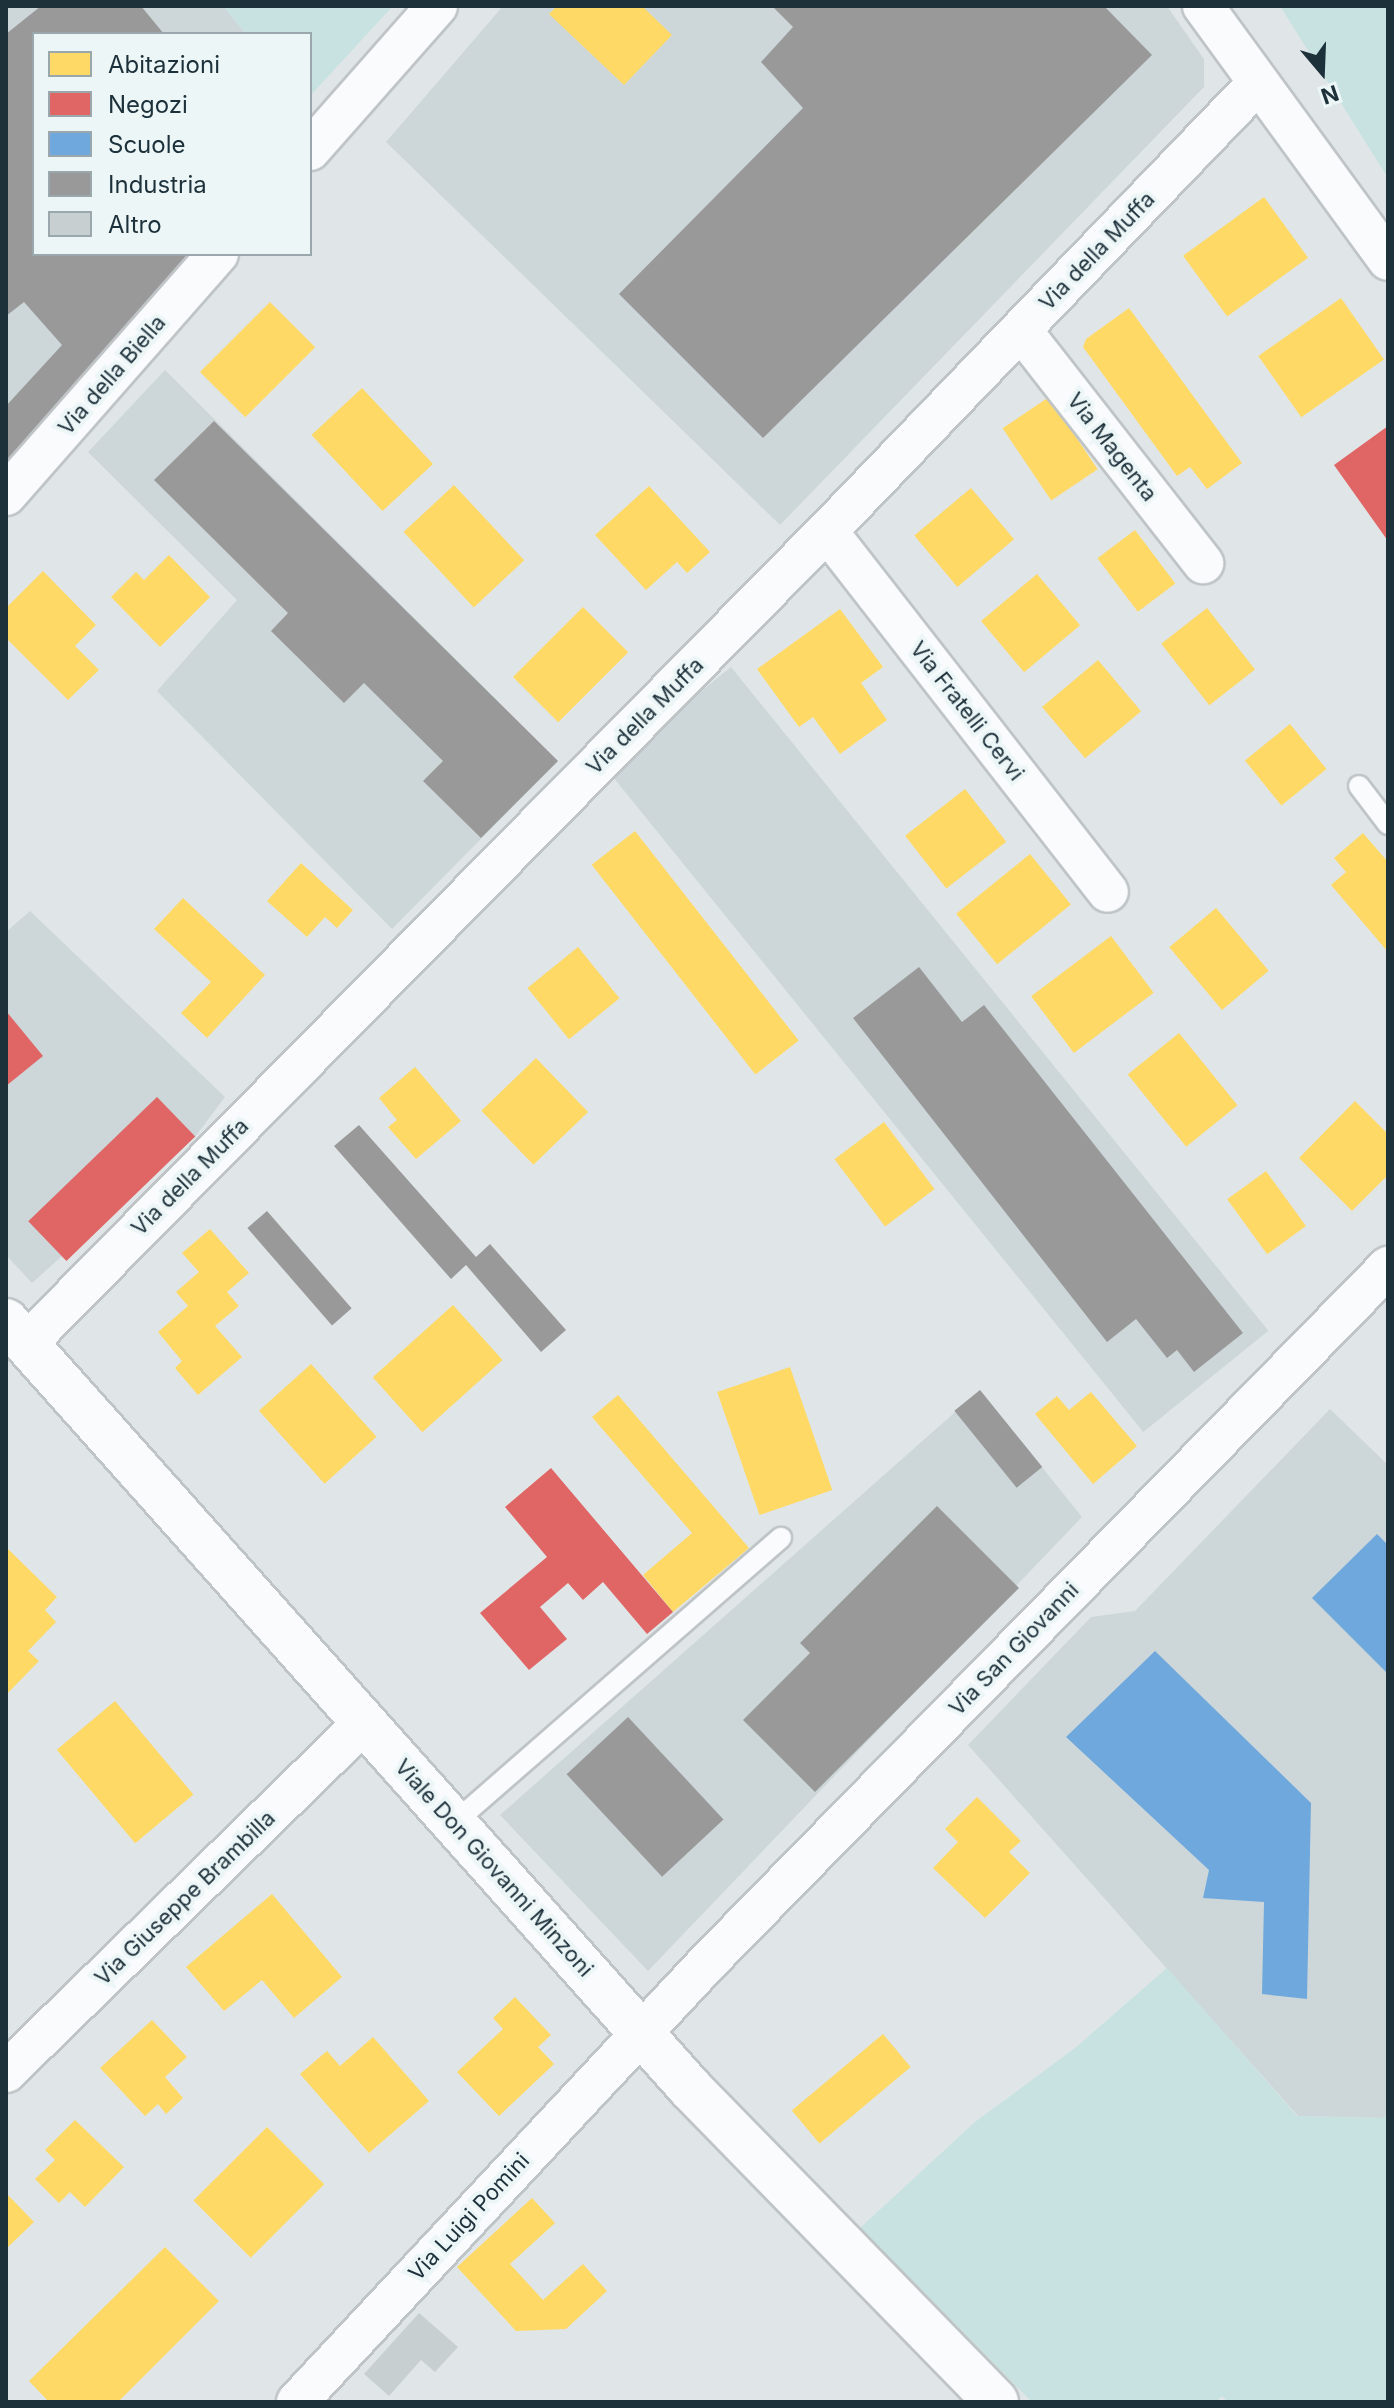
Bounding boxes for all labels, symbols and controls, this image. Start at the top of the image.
legend [32,32,312,256]
north arrow [1282,32,1362,112]
text: Abitazioni [108,50,220,79]
text: N [1318,80,1342,110]
text: Negozi [108,90,188,119]
text: Scuole [108,130,186,159]
text: Industria [108,170,207,199]
street label: Via della Muffa [1034,186,1160,316]
text: Altro [108,210,162,239]
street label: Via della Biella [53,310,171,440]
street label: Via Magenta [1062,388,1162,506]
street label: Via Fratelli Cervi [905,636,1029,786]
street label: Via della Muffa [581,652,709,780]
street label: Via della Muffa [126,1113,254,1241]
street label: Via San Giovanni [944,1577,1084,1721]
street label: Viale Don Giovanni Minzoni [389,1754,599,1982]
street label: Via Giuseppe Brambilla [89,1805,281,1991]
street label: Via Luigi Pomini [403,2148,535,2286]

